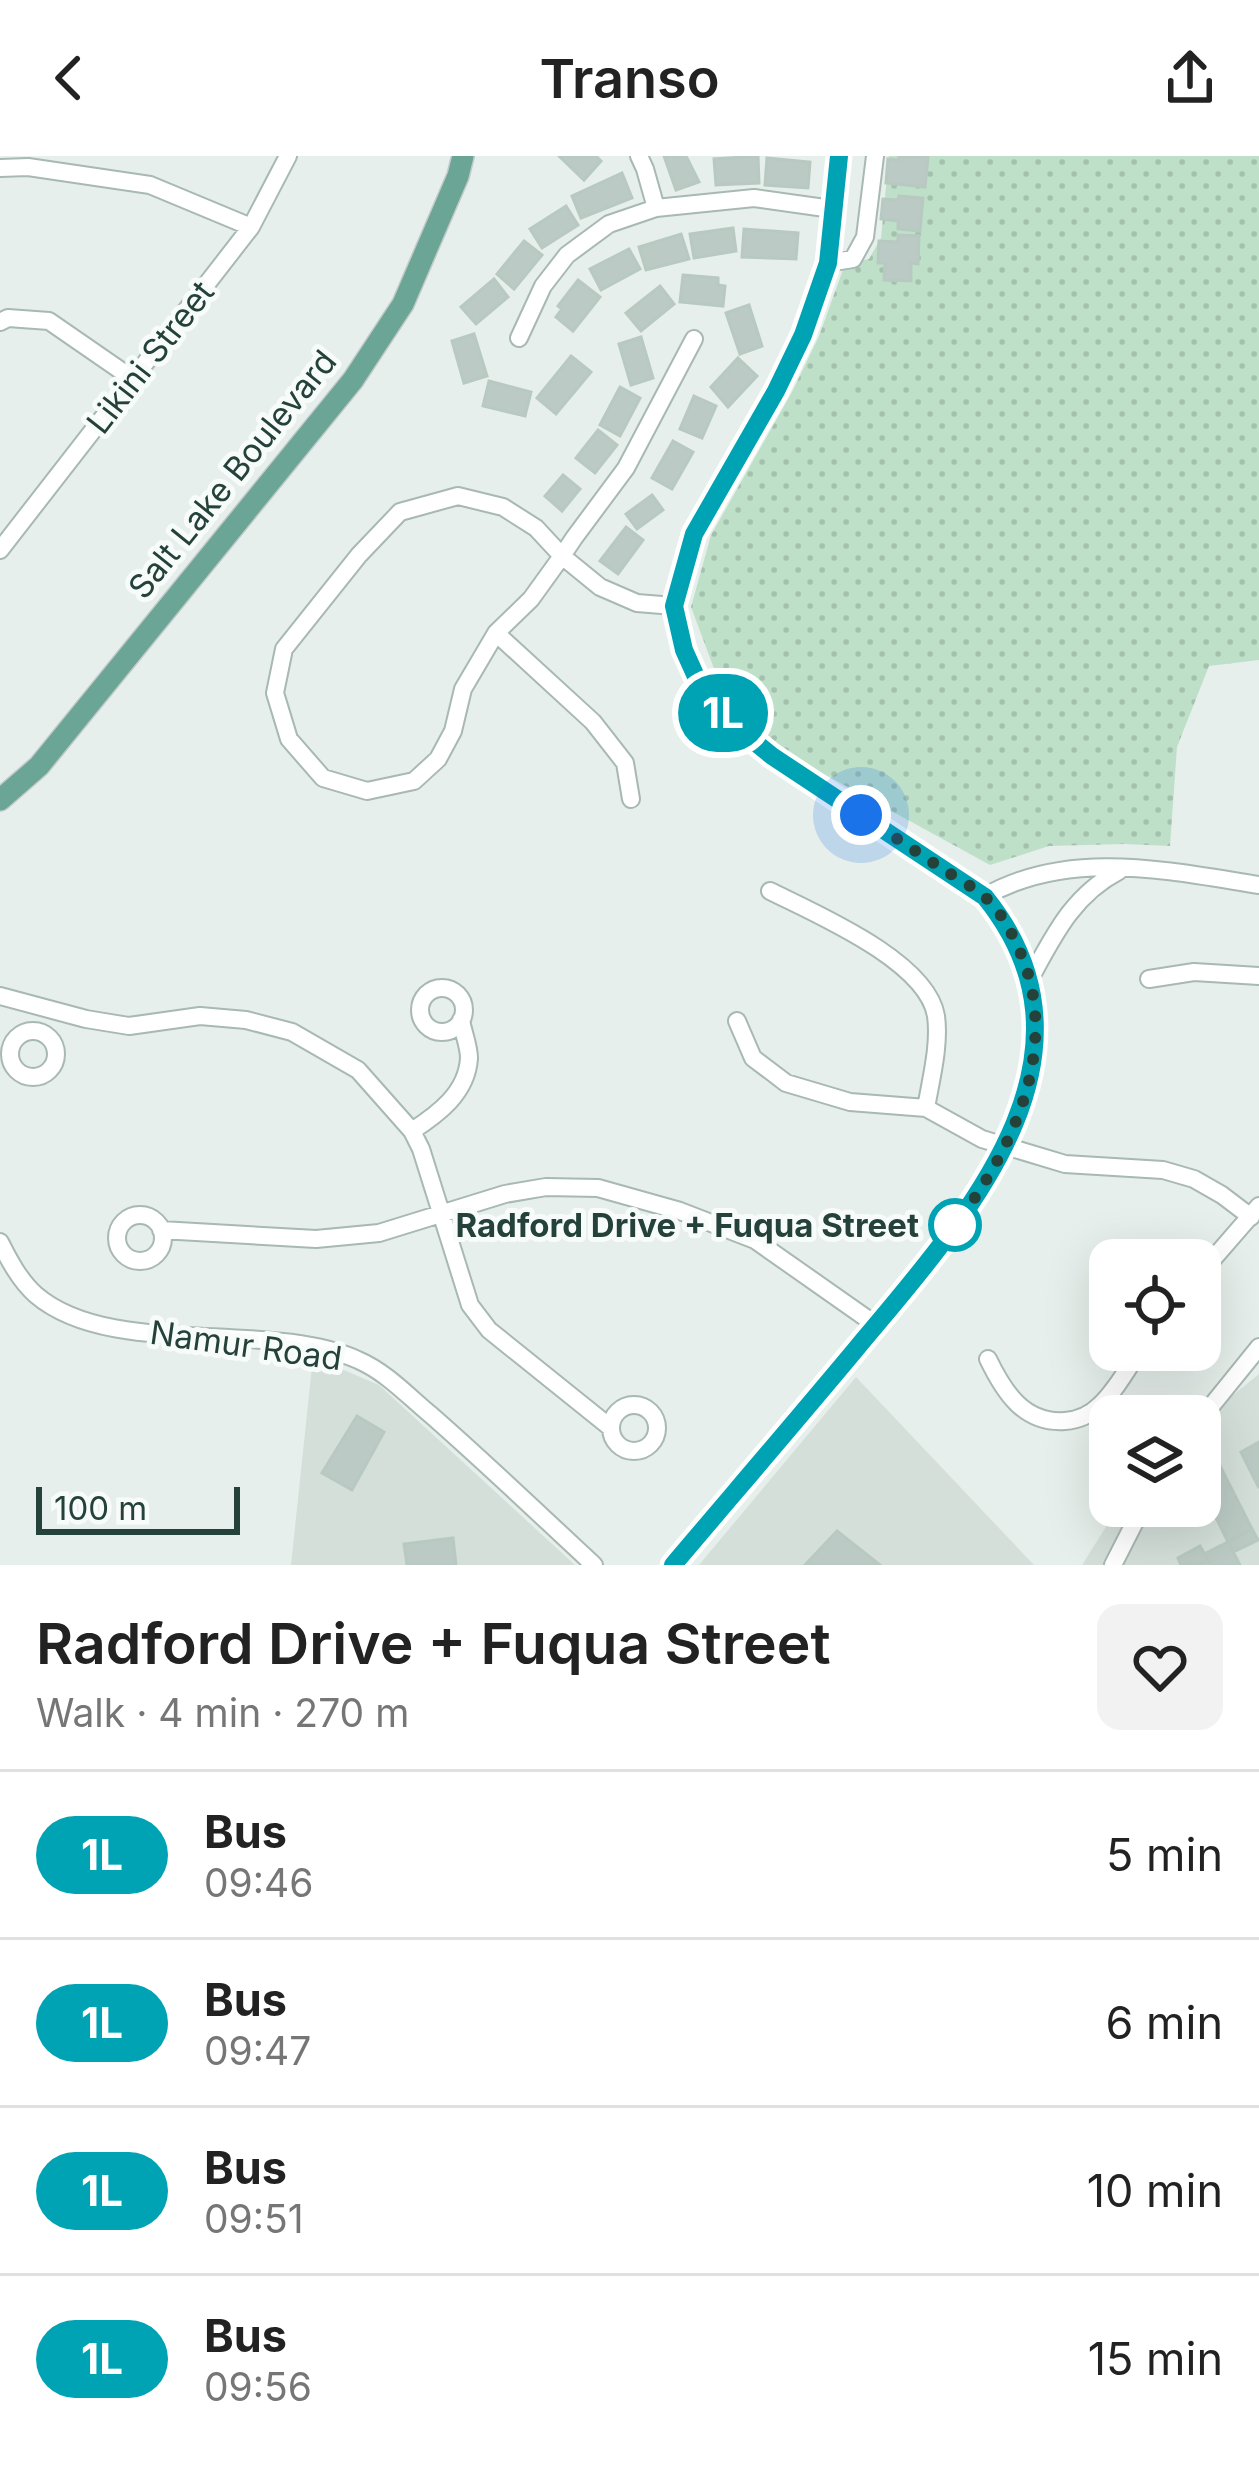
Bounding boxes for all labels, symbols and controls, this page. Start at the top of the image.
icon: back [36,45,102,111]
icon: share [1157,45,1223,111]
text: Transo [539,46,720,111]
street label: Likini Street [78,273,222,441]
street label: Salt Lake Boulevard [120,342,344,606]
line badge: 1L [669,674,777,752]
text: 1L [702,687,744,738]
your location [831,785,891,845]
marker: Radford Drive + Fuqua Street [930,1200,980,1250]
place label: Radford Drive + Fuqua Street [455,1205,919,1245]
map controls [1089,1239,1221,1527]
button: locate [1089,1239,1221,1371]
street label: Namur Road [148,1312,344,1378]
button: layers [1089,1395,1221,1527]
scale bar [36,1481,240,1534]
text: 100 m [54,1488,147,1528]
button: heart [1097,1604,1223,1730]
text: Radford Drive + Fuqua Street [36,1609,831,1678]
text: Walk · 4 min · 270 m [36,1689,409,1736]
text: Bus [204,1804,287,1859]
text: 5 min [1106,1827,1223,1882]
text: 1L [81,1829,123,1880]
text: 09:46 [204,1859,313,1906]
text: Bus [204,1972,287,2027]
text: 6 min [1106,1995,1223,2050]
text: 1L [81,1997,123,2048]
text: 09:47 [204,2027,311,2074]
text: Bus [204,2140,287,2195]
text: 10 min [1087,2163,1223,2218]
text: 1L [81,2165,123,2216]
text: 09:51 [204,2195,304,2242]
text: Bus [204,2308,287,2363]
text: 15 min [1088,2331,1223,2386]
text: 1L [81,2333,123,2384]
text: 09:56 [204,2363,312,2410]

